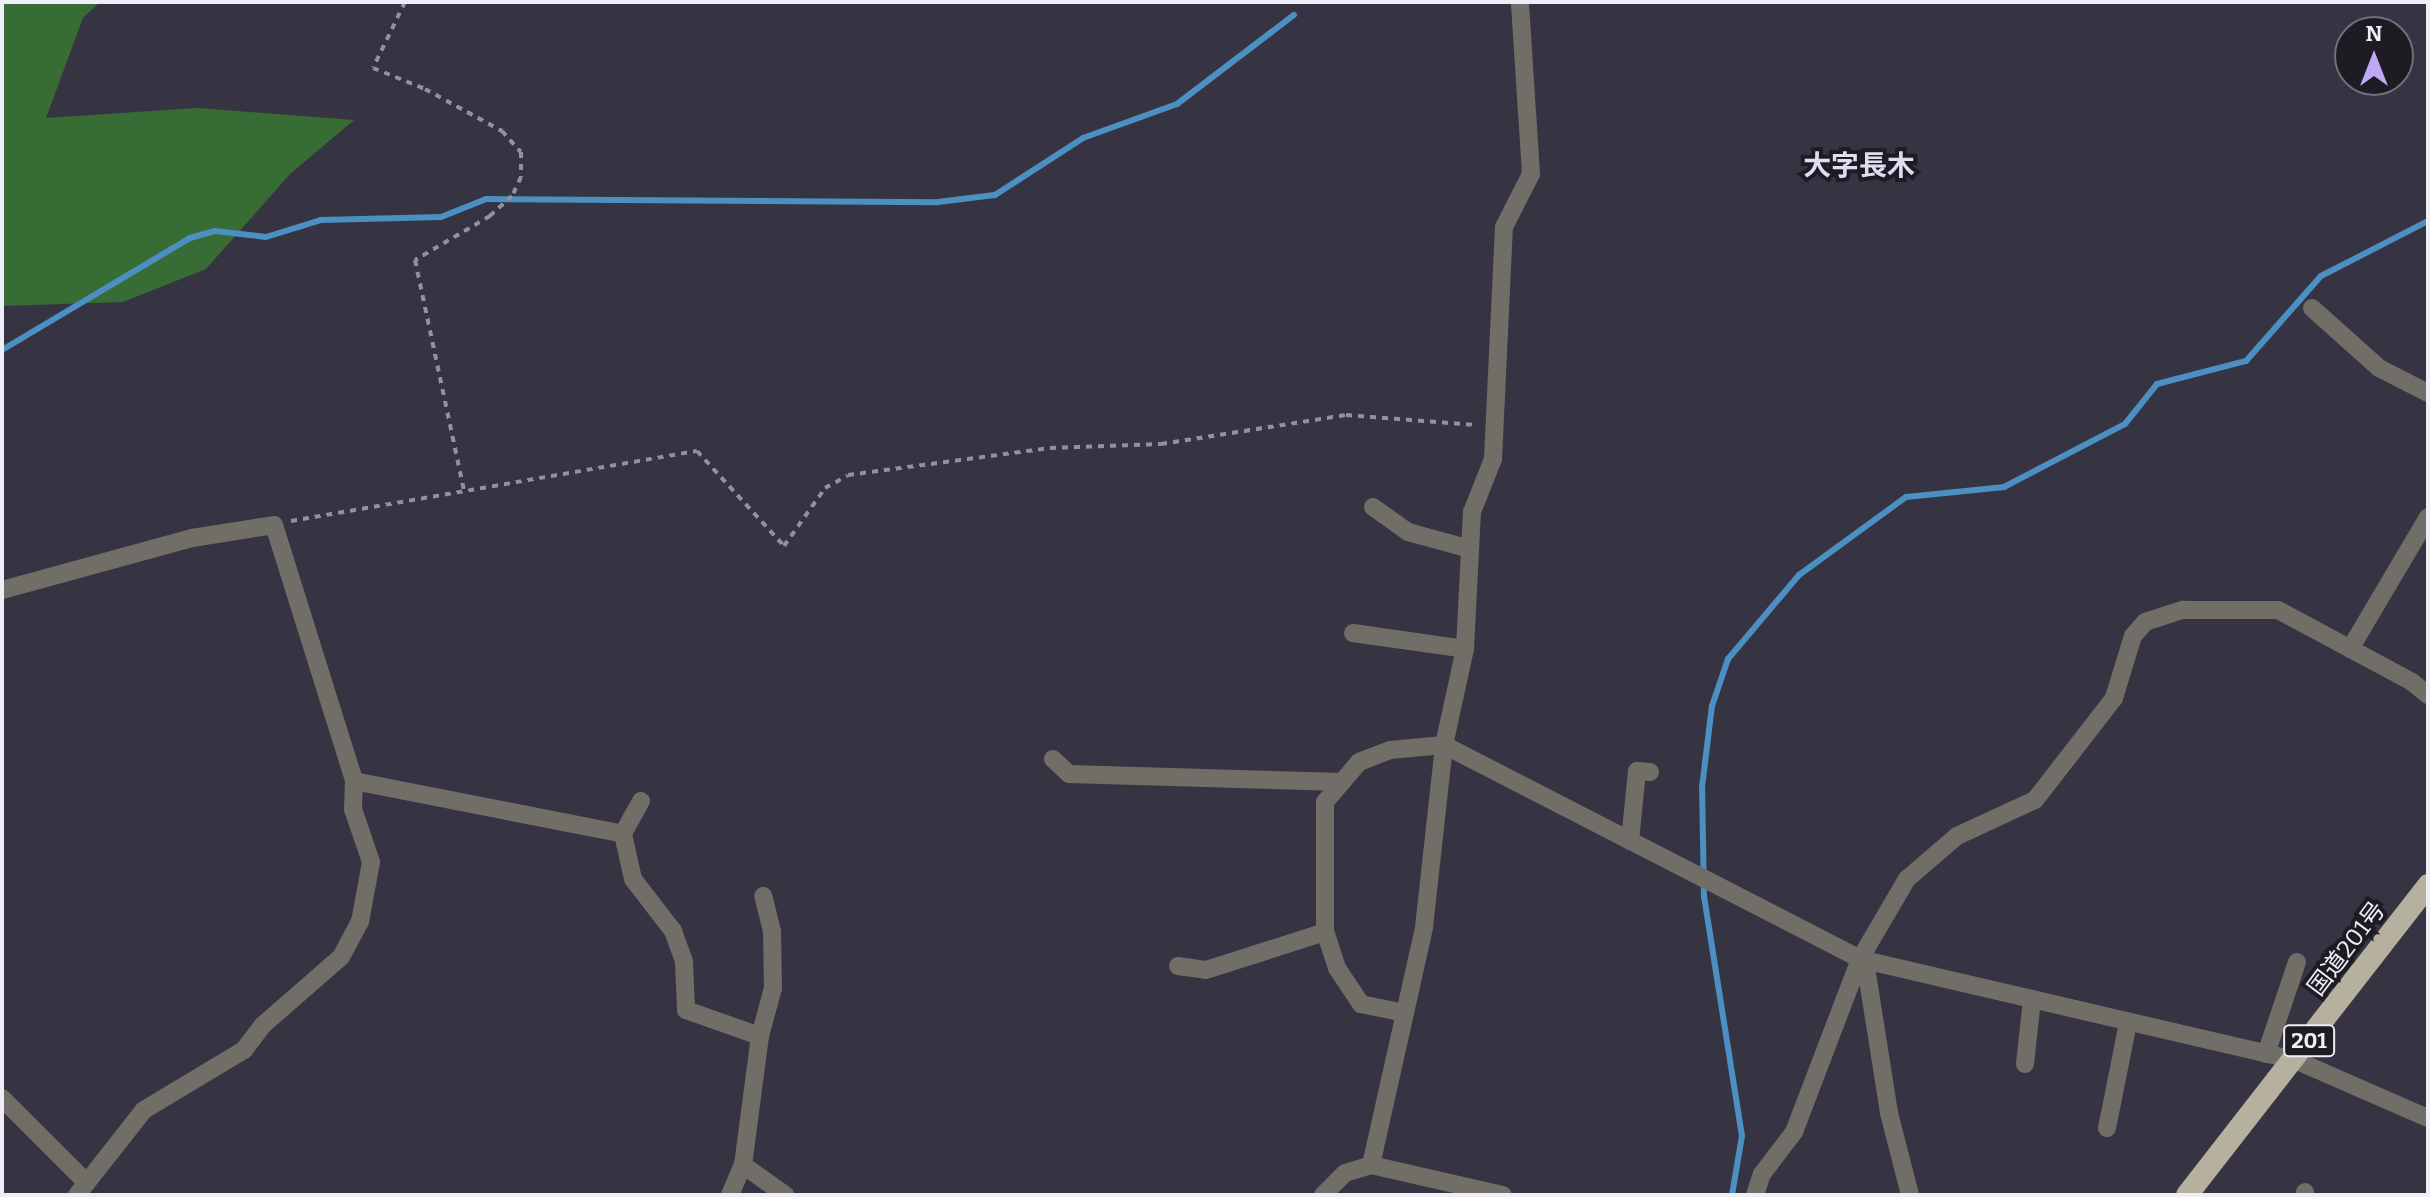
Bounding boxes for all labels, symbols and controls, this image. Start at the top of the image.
north arrow [2334,16,2414,96]
text: N [2366,20,2382,47]
district label: 大字長木 [1803,149,1915,183]
street label: 国道201号 [2302,896,2392,1002]
road number: 201 [2283,1023,2335,1059]

